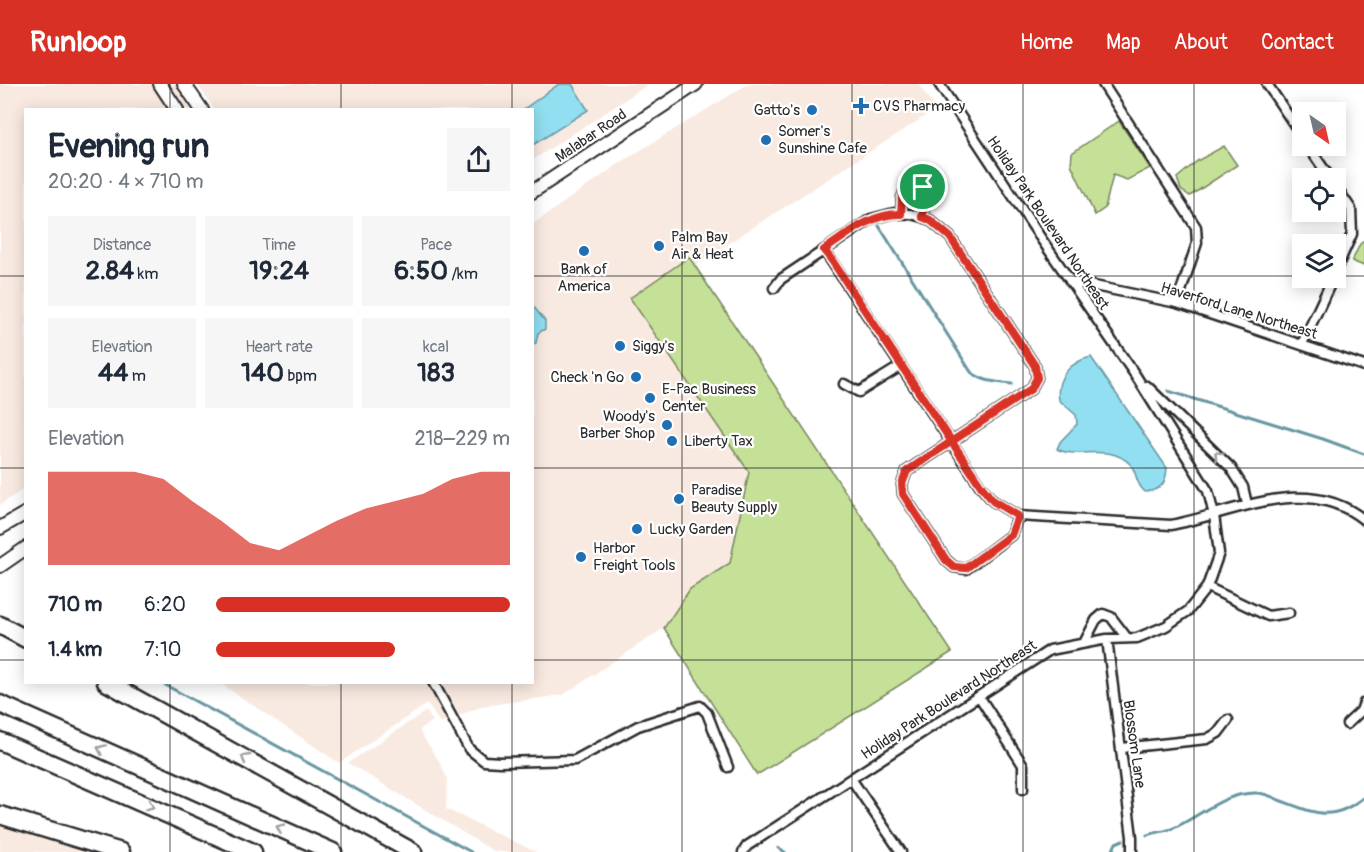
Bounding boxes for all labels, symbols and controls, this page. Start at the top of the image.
text: Runloop [30,25,126,60]
text: Home [1020,29,1073,56]
text: Map [1106,29,1141,56]
text: About [1174,29,1228,56]
text: Contact [1261,29,1334,56]
place label: CVS Pharmacy [873,97,966,116]
marker: CVS Pharmacy [854,99,868,113]
place label: Gatto's [754,101,800,120]
north arrow [1292,102,1346,156]
map controls [1292,102,1346,288]
marker: Gatto's [805,103,819,117]
street label: Malabar Road [552,105,630,167]
place label: Somer's Sunshine Cafe [778,122,867,158]
text: Evening run [48,126,209,167]
button: share [447,128,510,191]
marker: Somer's Sunshine Cafe [759,133,773,147]
street label: Holiday Park Boulevard Northeast [983,133,1114,314]
pin [897,161,948,212]
button: locate [1292,168,1346,222]
text: 20:20 · 4 × 710 m [48,169,204,194]
icon: arrive [906,170,939,203]
place label: Palm Bay Air & Heat [671,228,734,264]
button: layers [1292,234,1346,288]
text: Distance [93,235,151,255]
text: Time [262,235,296,255]
text: Pace [420,235,452,255]
marker: Palm Bay Air & Heat [652,239,666,253]
marker: Bank of America [577,244,591,258]
text: 2.84 [86,255,134,287]
text: 19:24 [249,255,309,287]
text: 6:50 [394,255,448,287]
place label: Bank of America [558,260,610,296]
text: km [134,264,158,284]
text: /km [448,264,478,284]
street label: Haverford Lane Northeast [1158,278,1321,344]
text: Elevation [92,337,152,357]
text: Heart rate [245,337,313,357]
text: kcal [423,337,449,357]
place label: Siggy's [632,337,675,356]
marker: Siggy's [613,339,627,353]
text: 44 [98,357,128,389]
text: 140 [241,357,284,389]
text: 183 [417,357,455,389]
text: m [128,366,146,386]
text: bpm [284,366,317,386]
place label: Check 'n Go [550,368,624,387]
marker: Check 'n Go [629,370,643,384]
place label: E-Pac Business Center [662,380,756,416]
marker: E-Pac Business Center [643,391,657,405]
place label: Woody's Barber Shop [580,407,655,443]
marker: Woody's Barber Shop [660,418,674,432]
text: Elevation [48,426,124,451]
text: 218–229 m [414,426,510,451]
place label: Liberty Tax [684,432,753,451]
marker: Liberty Tax [665,434,679,448]
one-way arrow [1214,452,1225,463]
place label: Paradise Beauty Supply [691,481,778,517]
marker: Paradise Beauty Supply [672,492,686,506]
place label: Lucky Garden [649,520,734,539]
marker: Lucky Garden [630,522,644,536]
place label: Harbor Freight Tools [593,539,676,575]
marker: Harbor Freight Tools [574,550,588,564]
text: 710 m [48,592,102,617]
text: 6:20 [144,592,186,617]
street label: Holiday Park Boulevard Northeast [858,636,1041,764]
text: 1.4 km [48,637,102,662]
text: 7:10 [144,637,181,662]
street label: Blossom Lane [1118,699,1150,790]
one-way arrow [97,744,108,756]
one-way arrow [241,754,251,765]
one-way arrow [143,799,154,811]
one-way arrow [275,824,286,836]

